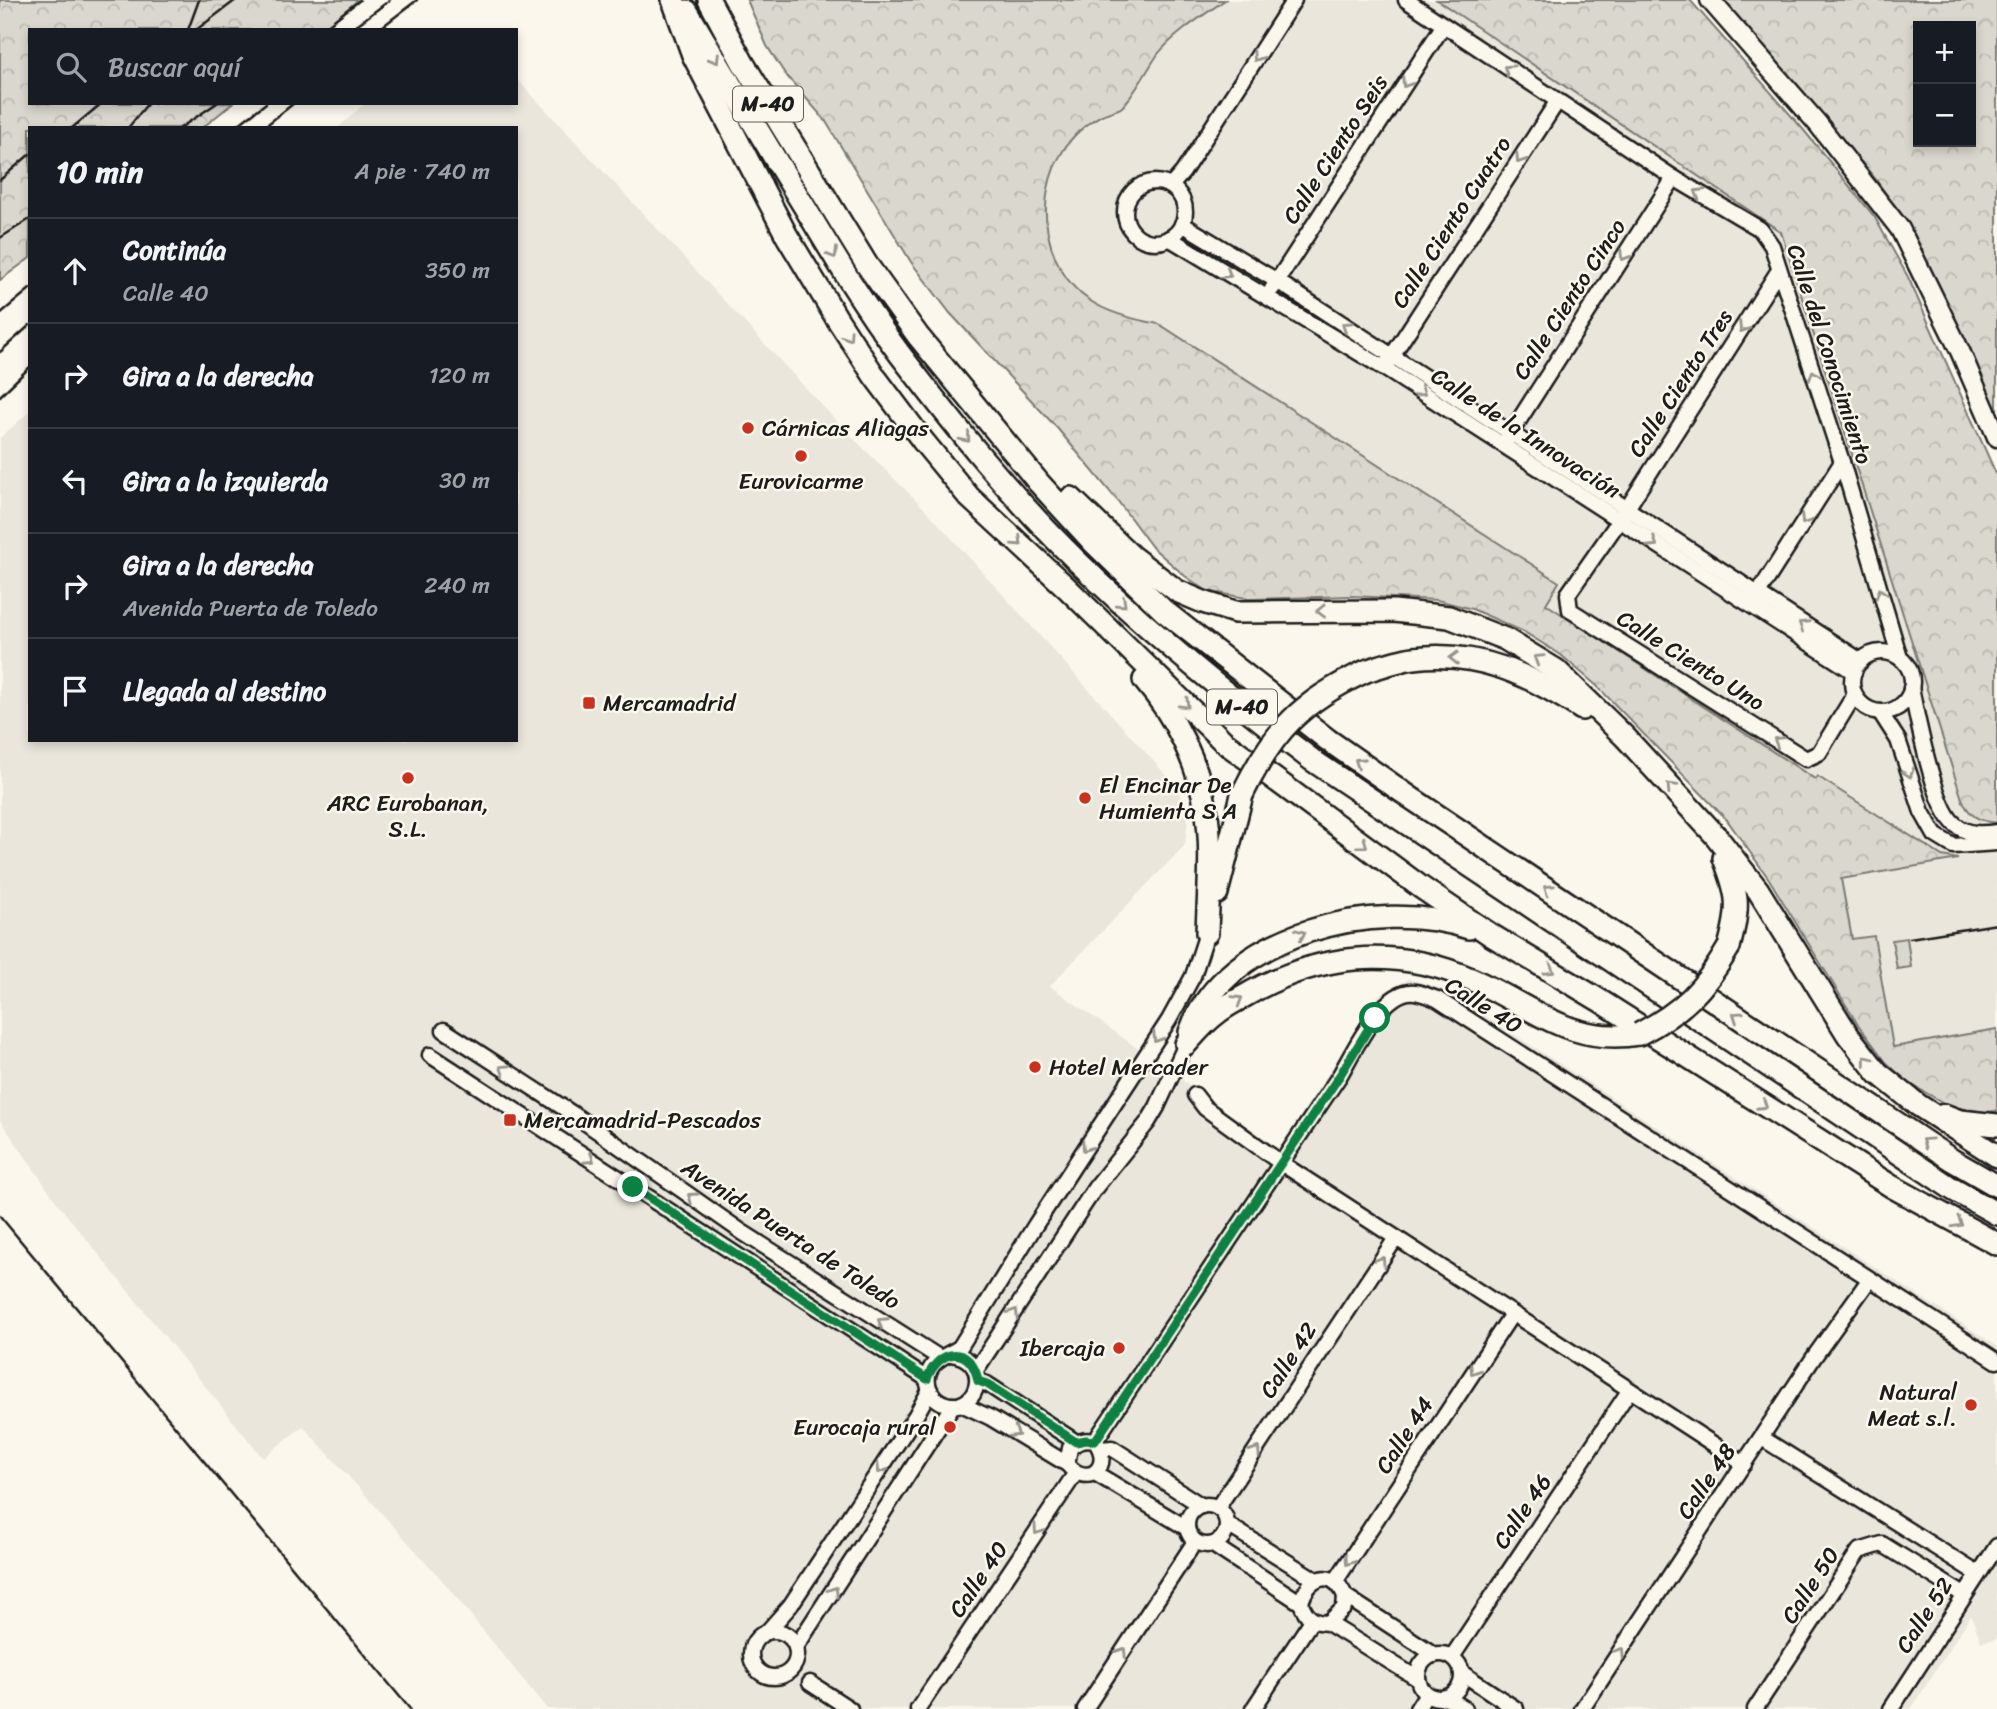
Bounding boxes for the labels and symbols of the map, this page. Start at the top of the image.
one-way arrow [1252,50,1265,63]
one-way arrow [707,51,720,64]
one-way arrow [1503,65,1516,77]
street label: Calle Ciento Seis [1271,66,1400,233]
one-way arrow [1402,75,1414,88]
road number: M-40 [733,86,803,122]
street label: Calle Ciento Cuatro [1380,127,1523,317]
one-way arrow [1515,151,1528,164]
one-way arrow [1693,188,1706,201]
street label: Calle Ciento Cinco [1502,210,1637,388]
street label: Calle del Conocimiento [1775,239,1884,470]
one-way arrow [824,246,837,259]
one-way arrow [1620,248,1632,261]
one-way arrow [1220,265,1233,278]
street label: Calle Ciento Tres [1617,300,1744,466]
one-way arrow [1738,320,1751,333]
one-way arrow [1340,322,1353,335]
one-way arrow [840,328,853,341]
street label: Calle de la Innovación [1422,356,1630,511]
one-way arrow [1807,370,1822,382]
one-way arrow [1414,384,1427,397]
place label: Cárnicas Aliagas [762,408,929,449]
marker: Cárnicas Aliagas [740,420,756,436]
one-way arrow [958,429,970,442]
marker: Eurovicarme [793,448,809,464]
place label: Eurovicarme [738,461,864,502]
one-way arrow [1801,512,1814,525]
one-way arrow [1010,534,1023,547]
one-way arrow [1645,535,1658,548]
one-way arrow [1874,587,1889,599]
one-way arrow [1114,595,1127,607]
street label: Calle Ciento Uno [1608,598,1773,722]
one-way arrow [1315,603,1325,619]
one-way arrow [1798,620,1811,633]
one-way arrow [1449,651,1460,666]
one-way arrow [1532,655,1545,668]
place label: Mercamadrid [603,683,737,724]
road number: M-40 [1207,690,1277,724]
marker: Mercamadrid [581,695,597,711]
one-way arrow [1177,695,1190,708]
one-way arrow [1772,737,1785,750]
one-way arrow [1354,758,1367,770]
place label: El Encinar De Humienta S A [1099,765,1237,832]
one-way arrow [1901,766,1915,778]
marker: ARC Eurobanan, S.L. [400,770,416,786]
one-way arrow [1666,782,1679,795]
place label: ARC Eurobanan, S.L. [326,783,489,850]
marker: El Encinar De Humienta S A [1077,790,1093,806]
one-way arrow [1356,836,1368,849]
one-way arrow [1542,885,1555,898]
one-way arrow [1294,928,1307,942]
one-way arrow [1542,962,1555,975]
street label: Calle 40 [1437,965,1531,1046]
one-way arrow [1230,996,1243,1009]
route start [1359,1002,1390,1033]
one-way arrow [1732,1012,1745,1024]
one-way arrow [1153,1030,1165,1043]
place label: Hotel Mercader [1049,1047,1210,1088]
one-way arrow [1863,1055,1876,1067]
marker: Hotel Mercader [1027,1059,1043,1075]
one-way arrow [499,1065,512,1077]
one-way arrow [1755,1096,1768,1109]
place label: Mercamadrid-Pescados [524,1100,761,1141]
marker: Mercamadrid-Pescados [502,1112,518,1128]
one-way arrow [1921,1138,1934,1150]
one-way arrow [1081,1139,1094,1152]
street label: Avenida Puerta de Toledo [672,1147,909,1321]
one-way arrow [582,1151,595,1163]
route end [617,1171,648,1202]
one-way arrow [687,1193,700,1205]
one-way arrow [1950,1214,1963,1228]
one-way arrow [1373,1255,1386,1268]
one-way arrow [1005,1308,1018,1321]
street label: Calle 42 [1248,1314,1329,1407]
one-way arrow [877,1317,890,1330]
place label: Ibercaja [1019,1328,1105,1369]
marker: Ibercaja [1111,1340,1127,1356]
one-way arrow [1469,1363,1482,1376]
place label: Natural Meat s.l. [1868,1372,1957,1439]
street label: Calle 44 [1364,1388,1445,1482]
marker: Natural Meat s.l. [1963,1397,1979,1413]
place label: Eurocaja rural [793,1407,936,1448]
marker: Eurocaja rural [942,1419,958,1435]
one-way arrow [1007,1424,1020,1437]
street label: Calle 48 [1666,1434,1747,1528]
one-way arrow [1247,1445,1260,1458]
one-way arrow [876,1461,889,1474]
street label: Calle 46 [1482,1465,1563,1558]
one-way arrow [1033,1523,1046,1536]
street label: Calle 40 [937,1532,1019,1626]
street label: Calle 50 [1770,1538,1851,1632]
one-way arrow [1344,1553,1357,1566]
street label: Calle 52 [1884,1569,1965,1662]
one-way arrow [825,1585,838,1598]
one-way arrow [1114,1647,1127,1660]
one-way arrow [1611,1647,1624,1660]

